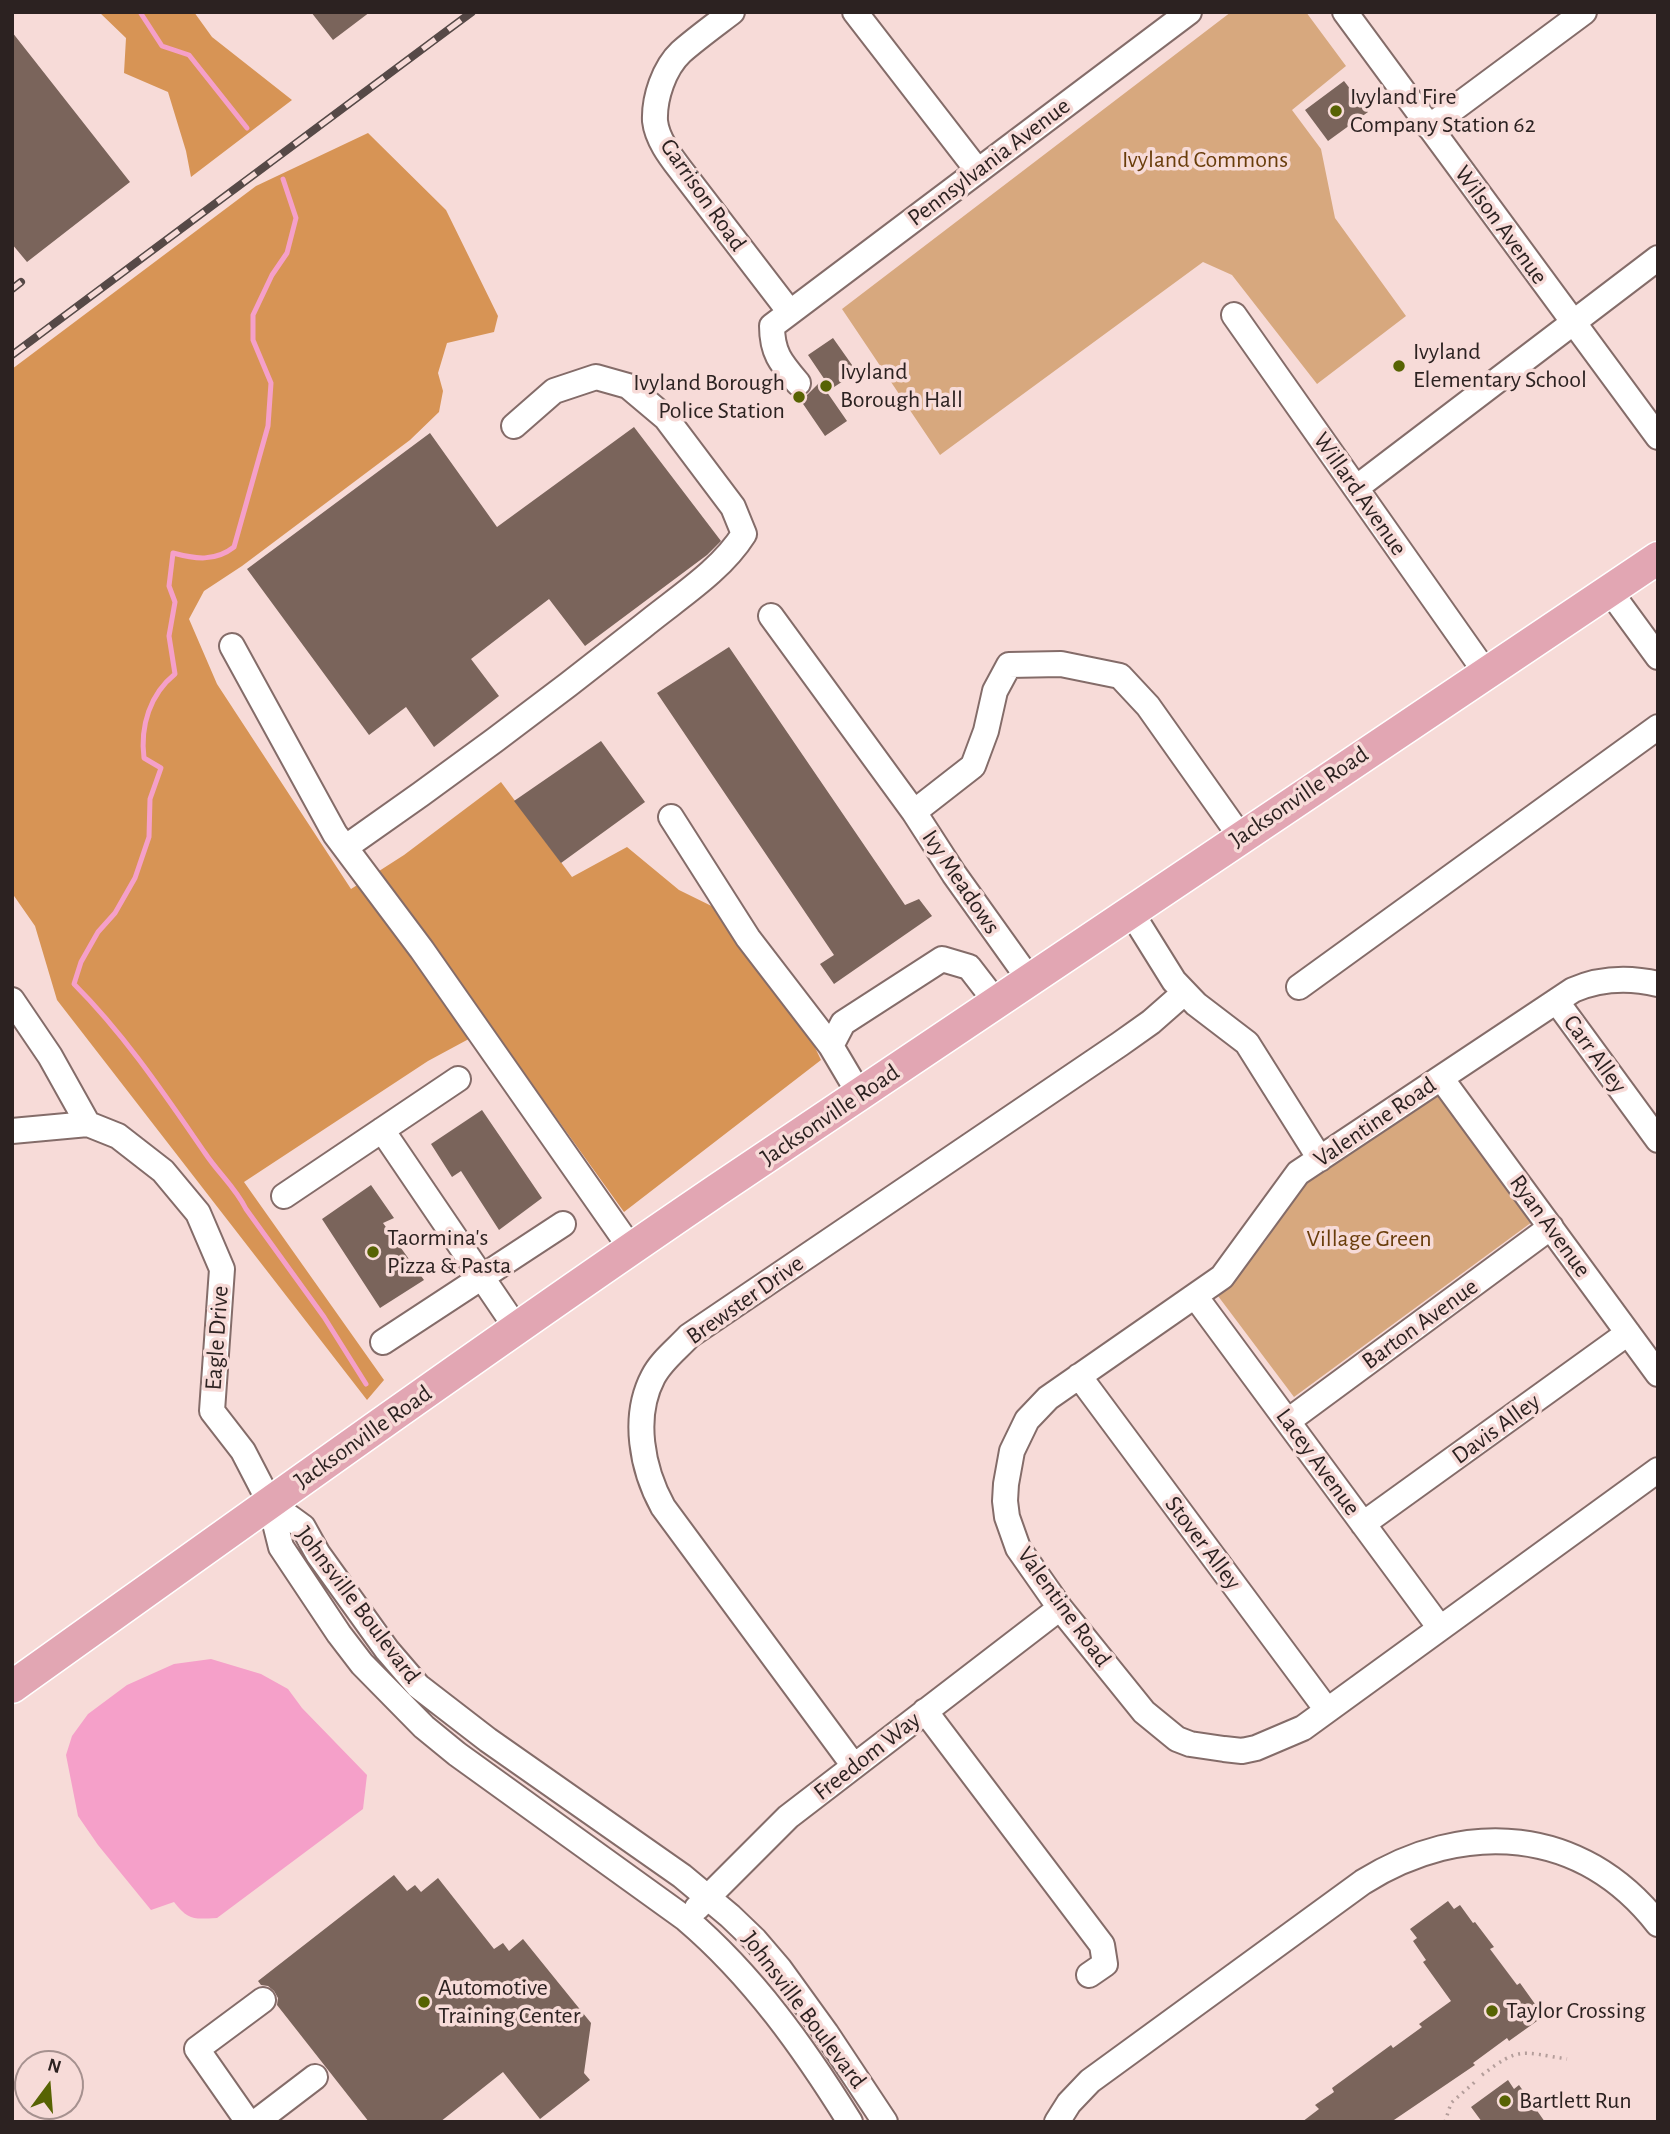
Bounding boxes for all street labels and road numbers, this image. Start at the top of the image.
street label: Pennsylvania Avenue [902,92,1076,232]
street label: Garrison Road [654,133,752,257]
street label: Wilson Avenue [1448,160,1554,290]
street label: Willard Avenue [1307,427,1413,561]
street label: Jacksonville Road [1224,740,1374,854]
street label: Ivy Meadows [916,824,1006,940]
street label: Carr Alley [1557,1009,1633,1099]
street label: Jacksonville Road [755,1058,905,1172]
street label: Valentine Road [1308,1071,1442,1173]
street label: Ryan Avenue [1503,1169,1597,1283]
street label: Brewster Drive [681,1249,809,1351]
street label: Barton Avenue [1356,1272,1484,1376]
street label: Eagle Drive [199,1285,235,1391]
street label: Jacksonville Road [289,1379,437,1495]
street label: Davis Alley [1446,1387,1546,1471]
street label: Lacey Avenue [1269,1403,1367,1521]
street label: Stover Alley [1158,1491,1248,1595]
street label: Johnsville Boulevard [289,1521,427,1689]
street label: Valentine Road [1011,1541,1117,1673]
street label: Freedom Way [808,1705,926,1807]
street label: Johnsville Boulevard [735,1926,873,2094]

